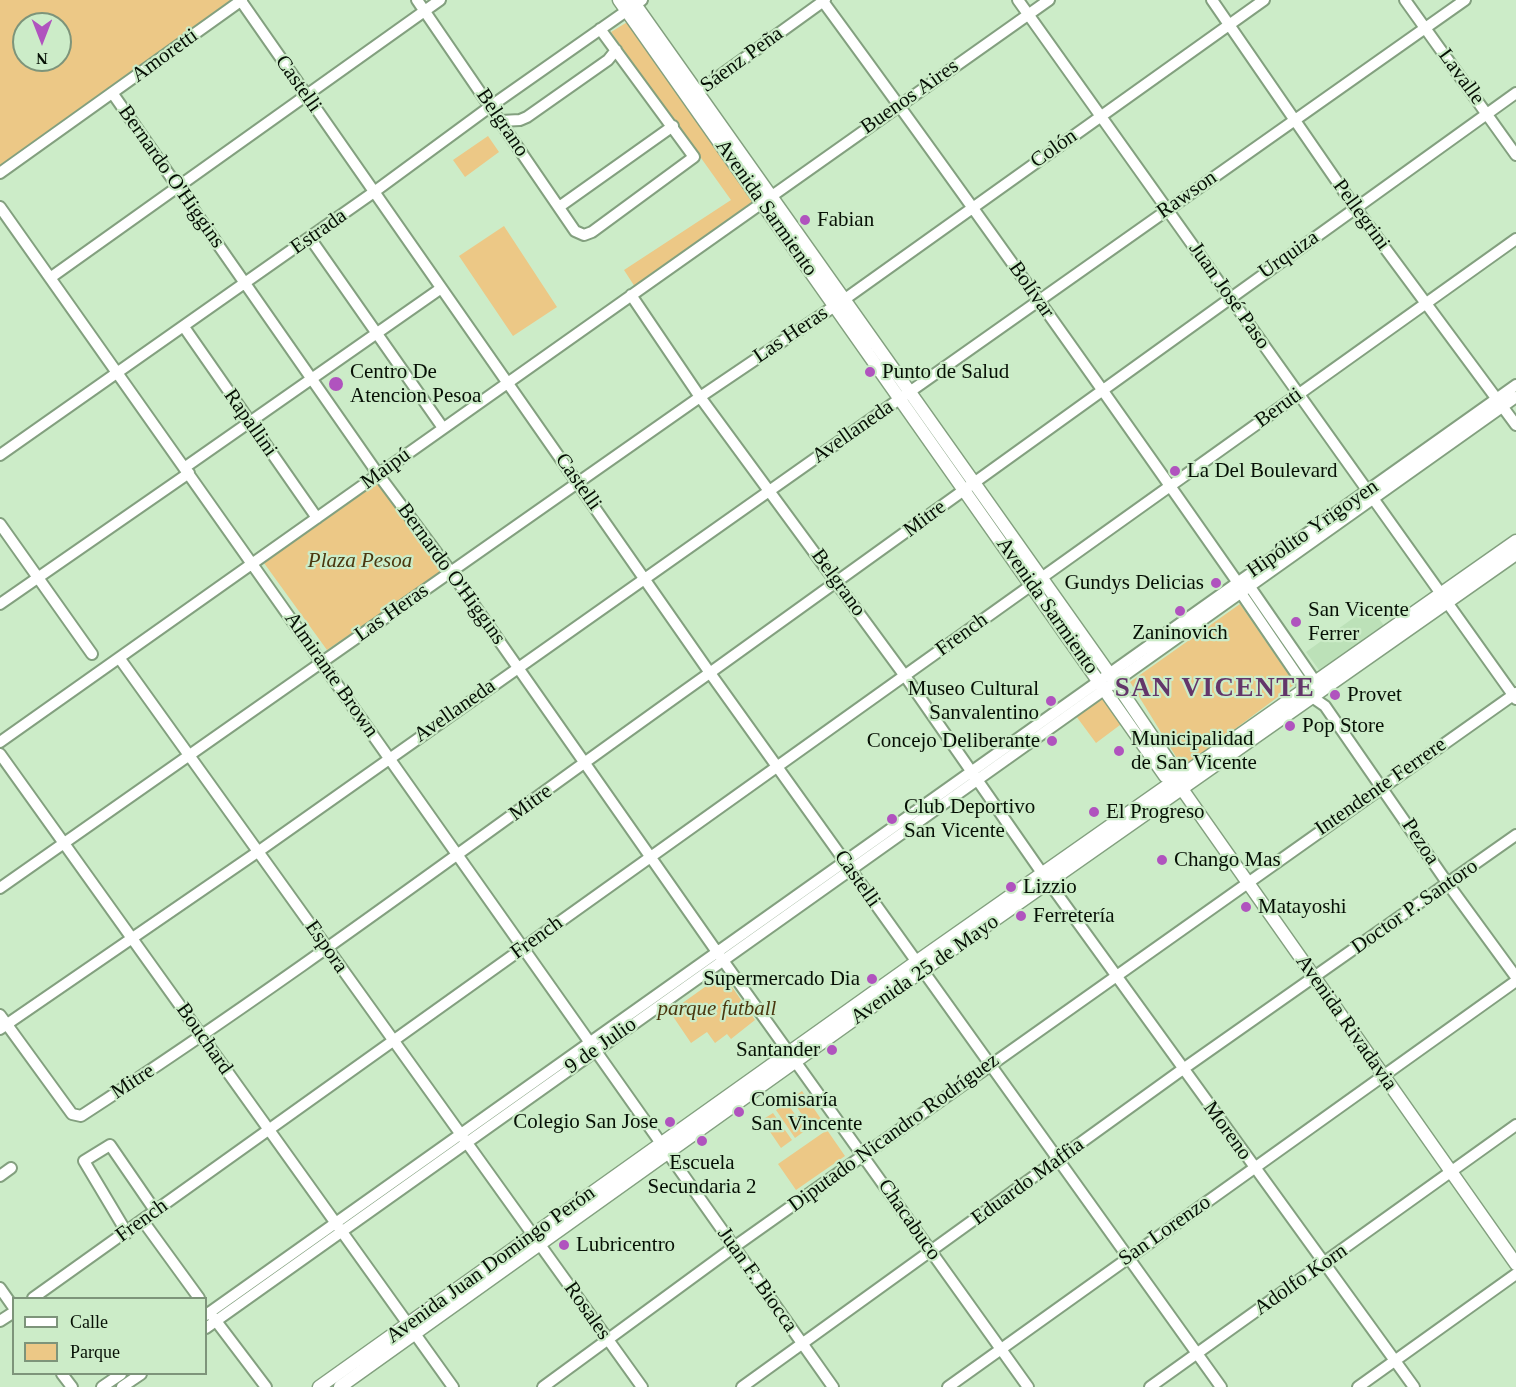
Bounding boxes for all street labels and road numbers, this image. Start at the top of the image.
street label: Sáenz Peña [696,22,788,98]
street label: Amoretti [127,24,203,88]
street label: Lavalle [1432,44,1490,110]
street label: Castelli [269,50,327,118]
street label: Buenos Aires [856,54,964,140]
street label: Belgrano [470,84,534,162]
street label: Bernardo O'Higgins [112,101,230,253]
street label: Colón [1026,124,1082,174]
street label: Avenida Sarmiento [709,135,823,281]
street label: Rawson [1152,165,1222,225]
street label: Pellegrini [1327,175,1395,255]
street label: Estrada [286,204,352,260]
street label: Urquiza [1254,225,1324,285]
street label: Juan José Paso [1183,238,1275,354]
street label: Bolívar [1003,257,1059,323]
street label: Las Heras [749,301,833,369]
street label: Beruti [1250,382,1308,434]
street label: Rapallini [218,384,282,462]
street label: Avellaneda [807,395,899,469]
street label: Maipú [356,443,416,495]
street label: Castelli [549,448,607,516]
street label: Hipólito Yrigoyen [1242,474,1384,584]
street label: Mitre [899,495,951,543]
street label: Bernardo O'Higgins [391,498,511,650]
street label: Avenida Sarmiento [990,533,1104,679]
street label: Belgrano [805,544,871,622]
street label: Las Heras [350,578,434,648]
street label: Almirante Brown [278,607,384,743]
street label: French [931,608,993,662]
street label: Avellaneda [409,674,501,748]
street label: Intendente Ferrere [1310,732,1452,842]
street label: Mitre [505,779,557,827]
street label: Pezoa [1396,814,1444,870]
street label: Castelli [828,845,886,913]
street label: Doctor P. Santoro [1347,854,1483,960]
street label: Avenida 25 de Mayo [846,909,1004,1031]
street label: French [506,911,568,965]
street label: Espora [299,916,353,978]
street label: Avenida Rivadavia [1290,950,1402,1096]
street label: Bouchard [170,998,238,1080]
street label: 9 de Julio [560,1012,642,1080]
street label: Diputado Nicandro Rodríguez [784,1048,1004,1218]
street label: Mitre [107,1059,159,1105]
street label: Moreno [1197,1097,1257,1165]
street label: Eduardo Maffia [967,1133,1089,1231]
street label: Chacabuco [872,1175,946,1265]
street label: Avenida Juan Domingo Perón [382,1181,600,1349]
street label: San Lorenzo [1114,1190,1216,1272]
street label: French [111,1194,173,1248]
street label: Juan F. Biocca [712,1223,802,1337]
street label: Adolfo Korn [1250,1239,1352,1321]
street label: Rosales [558,1277,616,1345]

